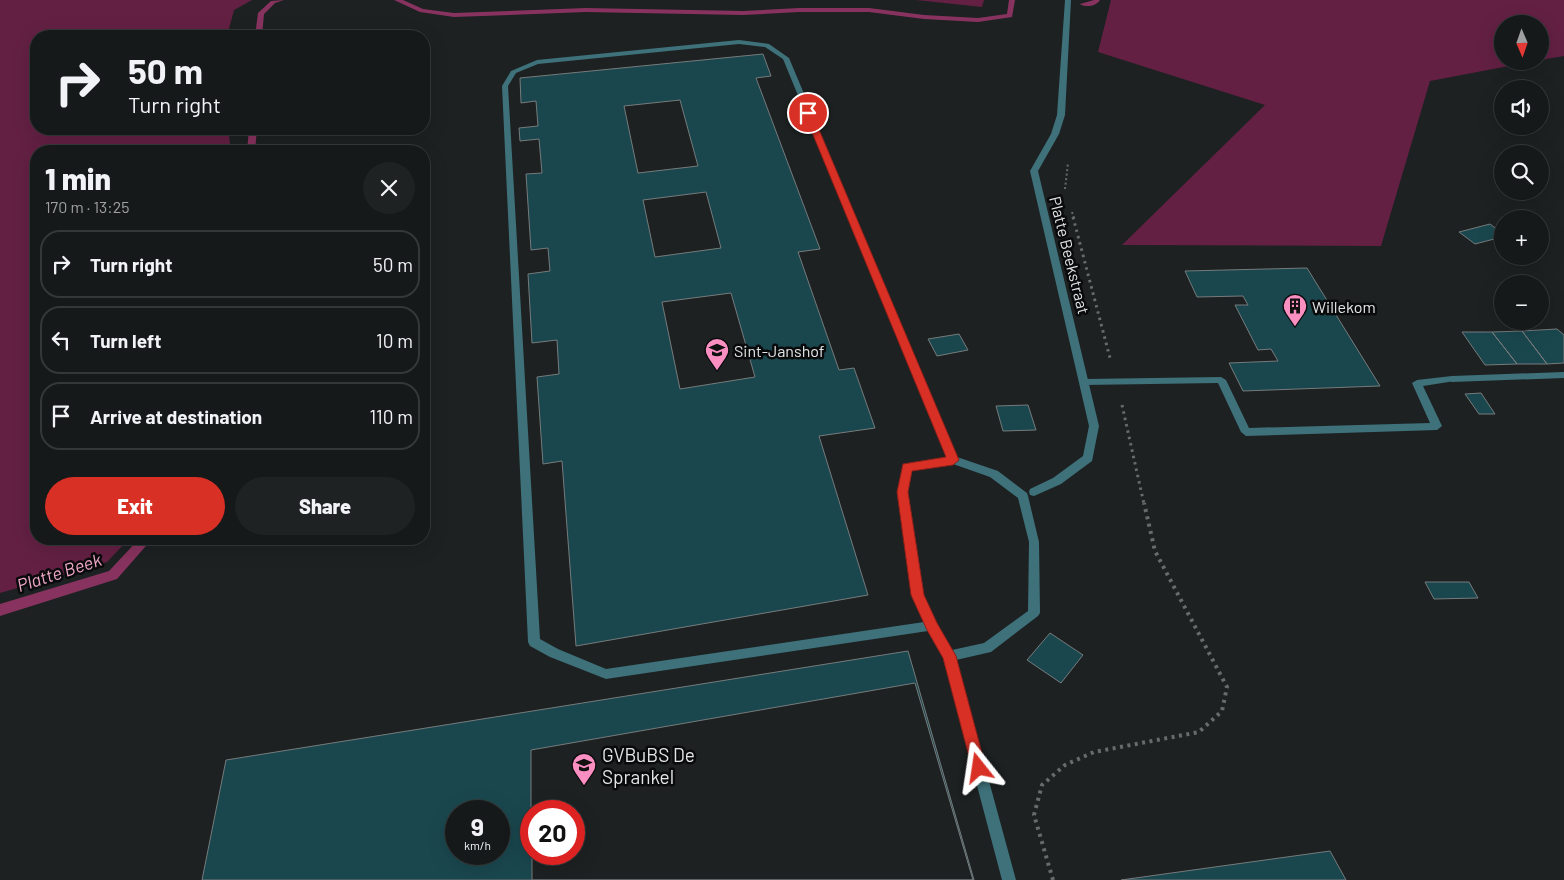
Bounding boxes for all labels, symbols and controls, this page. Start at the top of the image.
north arrow [1494,15,1549,70]
map controls [1494,15,1549,330]
text: 50 m [128,49,203,91]
icon: right [45,50,110,115]
button: sound [1494,80,1549,135]
text: Turn right [128,91,221,117]
pin [787,92,829,134]
icon: arrive [794,99,822,127]
button: search [1494,145,1549,200]
text: 1 min [45,160,111,196]
button: close [363,162,415,214]
street label: Platte Beekstraat [1046,194,1094,316]
text: 170 m · 13:25 [45,197,129,216]
button: + [1494,210,1549,265]
icon: right [47,250,75,278]
text: Turn right [90,253,172,276]
text: 50 m [373,253,413,276]
button: − [1494,275,1549,330]
building icon: Willekom [1282,293,1308,327]
place label: Willekom [1312,297,1376,316]
icon: left [47,326,75,354]
text: Turn left [90,329,161,352]
text: 10 m [376,329,413,352]
school or university icon: Sint-Janshof [704,337,730,371]
place label: Sint-Janshof [734,341,825,360]
icon: arrive [47,402,75,430]
text: Arrive at destination [90,405,262,428]
text: 110 m [369,405,413,428]
button: Exit [45,477,225,535]
button: Share [235,477,415,535]
water label: Platte Beek [14,548,104,596]
position arrow [952,741,1004,793]
place label: GVBuBS De Sprankel [602,743,695,788]
school or university icon: GVBuBS De Sprankel [571,752,597,786]
speed limit sign: 20 [520,800,585,865]
text: 9 [471,811,484,841]
text: km/h [464,838,491,852]

